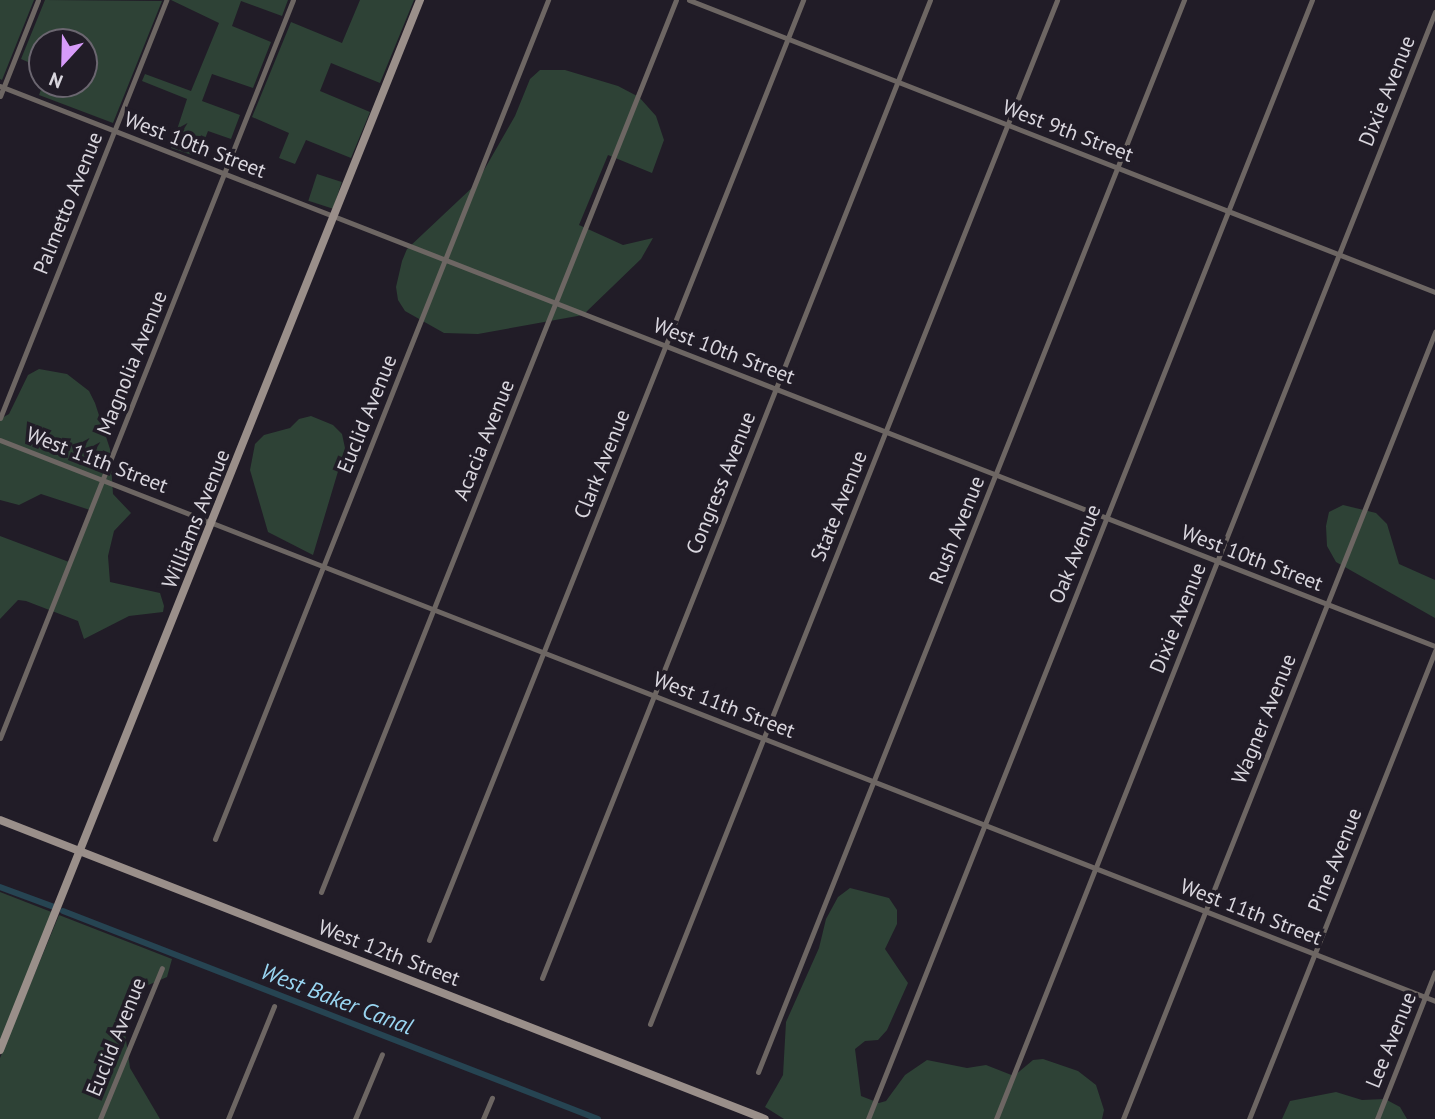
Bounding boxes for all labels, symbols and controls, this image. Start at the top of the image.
north arrow [28,28,98,98]
street label: Dixie Avenue [1353,32,1421,150]
text: N [46,67,66,94]
street label: West 9th Street [999,95,1137,167]
street label: West 10th Street [121,106,269,184]
street label: Palmetto Avenue [28,128,108,278]
street label: Magnolia Avenue [91,287,173,439]
street label: West 10th Street [650,312,798,390]
street label: Euclid Avenue [332,351,402,477]
street label: Acacia Avenue [448,376,520,504]
street label: Clark Avenue [568,405,636,523]
street label: Congress Avenue [681,408,761,558]
street label: West 11th Street [23,421,171,499]
street label: Williams Avenue [157,445,235,593]
street label: State Avenue [805,447,873,565]
street label: Rush Avenue [924,472,990,588]
street label: Oak Avenue [1043,500,1107,608]
street label: West 10th Street [1178,519,1326,597]
street label: Dixie Avenue [1144,559,1212,677]
street label: Wagner Avenue [1226,650,1302,788]
street label: West 11th Street [650,666,798,744]
street label: Pine Avenue [1303,804,1367,916]
street label: West 11th Street [1177,873,1325,951]
street label: West 12th Street [315,914,463,992]
water label: West Baker Canal [257,957,417,1041]
street label: Euclid Avenue [81,974,151,1100]
street label: Lee Avenue [1360,988,1422,1092]

